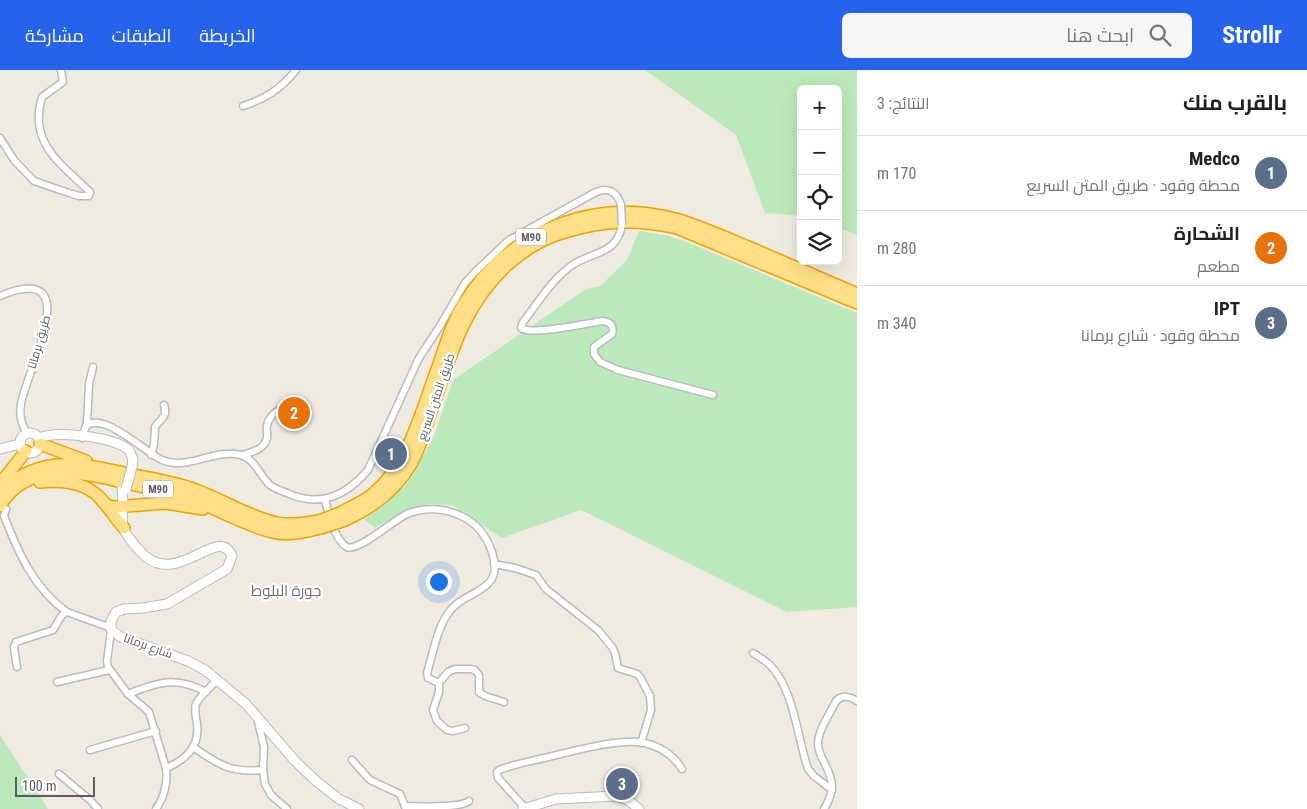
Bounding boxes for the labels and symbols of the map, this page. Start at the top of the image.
road number: M90 [516,228,546,246]
street label: طريق برمانا [25,314,53,370]
street label: طريق المتن السريع [414,351,458,443]
pin: 2 [278,394,310,432]
pin: 1 [375,435,407,473]
road number: M90 [143,480,173,498]
your location [426,569,452,595]
district label: جورة البلوط [251,582,321,600]
street label: شارع برمانا [121,631,174,662]
pin: 3 [606,765,638,803]
scale bar [15,774,95,797]

